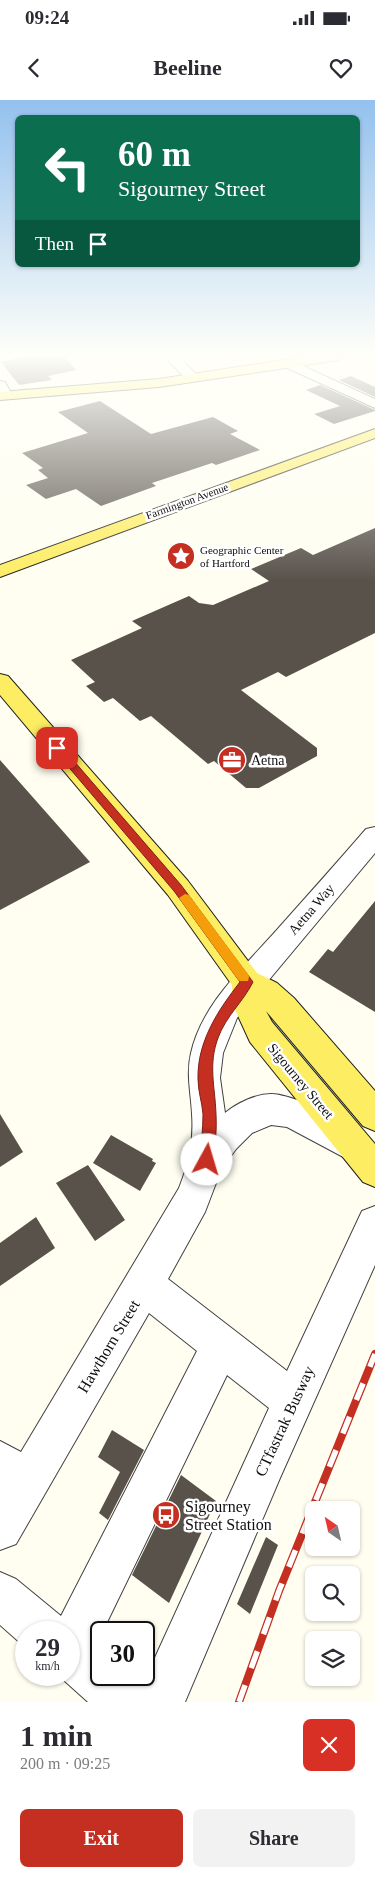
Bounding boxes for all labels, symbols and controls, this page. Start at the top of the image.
text: 09:24 [25,7,69,28]
icon: back [20,54,48,82]
icon: heart [327,54,355,82]
text: Beeline [153,55,222,80]
icon: left [35,135,100,200]
text: 60 m [118,135,191,174]
text: Sigourney Street [118,176,265,201]
icon: arrive [84,230,112,258]
text: Then [35,233,74,254]
street label: Farmington Avenue [144,480,230,521]
place icon: Geographic Center of Hartford [166,541,196,571]
place label: Geographic Center of Hartford [200,544,284,569]
pin [36,727,78,769]
icon: arrive [43,734,71,762]
office icon: Aetna [217,745,247,775]
place label: Aetna [251,753,285,768]
street label: Aetna Way [285,881,337,938]
street label: Sigourney Street [265,1041,337,1122]
position arrow [180,1133,232,1185]
street label: Hawthorn Street [74,1296,143,1396]
street label: CTfastrak Busway [251,1363,318,1479]
place label: Sigourney Street Station [185,1498,272,1533]
bus stop icon: Sigourney Street Station [151,1500,181,1530]
north arrow [305,1501,360,1556]
map controls [305,1501,360,1686]
button: search [305,1566,360,1621]
speed limit sign: 30 [90,1621,155,1686]
button: layers [305,1631,360,1686]
text: 29 [35,1634,60,1661]
text: km/h [35,1659,60,1673]
text: 1 min [20,1719,93,1752]
button: close [303,1719,355,1771]
text: 200 m · 09:25 [20,1755,110,1772]
button: Exit [20,1809,183,1867]
button: Share [193,1809,355,1867]

